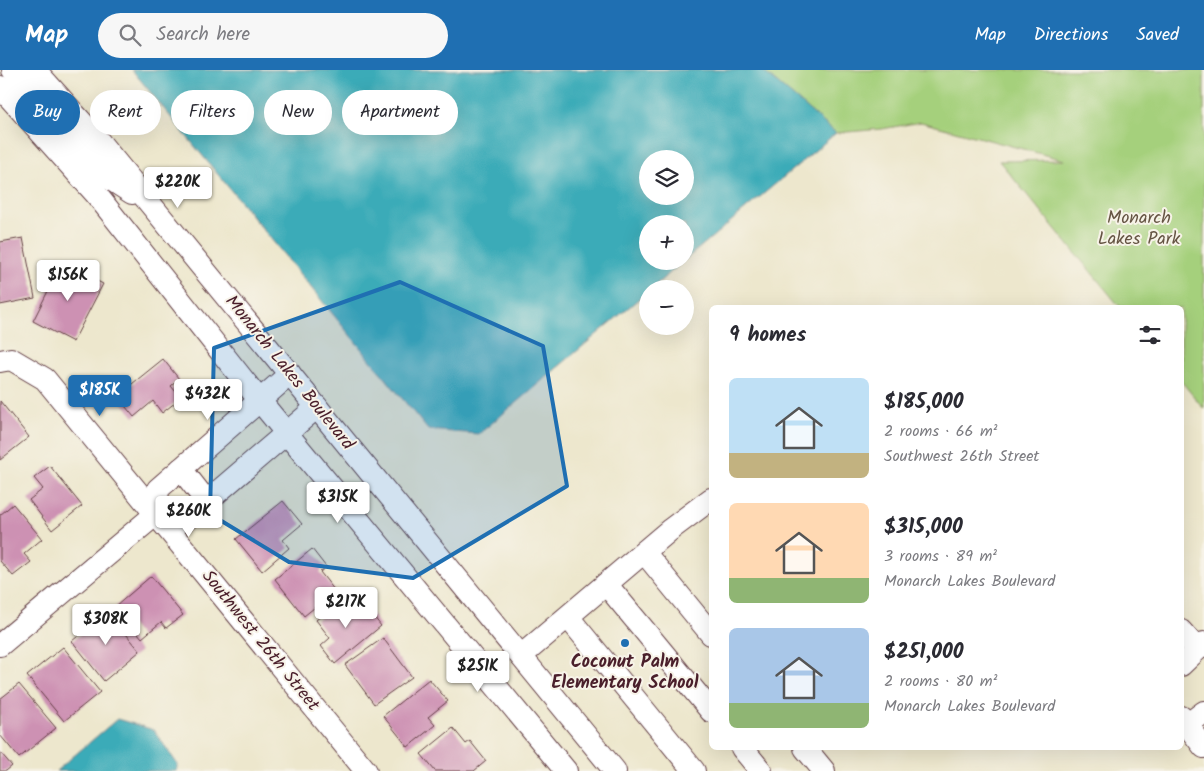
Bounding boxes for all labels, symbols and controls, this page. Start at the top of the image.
search box [98,13,448,58]
text: Map [25,16,68,55]
text: Search here [156,20,250,50]
icon: search [116,21,144,49]
text: Map [974,21,1006,50]
text: Directions [1034,21,1108,50]
text: Saved [1136,21,1179,50]
chip: Buy [15,90,80,135]
chip: Rent [90,90,161,135]
chip: Filters [171,90,254,135]
chip: New [264,90,332,135]
chip: Apartment [342,90,458,135]
map controls [639,150,694,335]
button: layers [639,150,694,205]
pin: $220K [143,166,213,209]
text: $220K [155,170,201,195]
park label: Monarch Lakes Park [1098,204,1181,254]
button: + [639,215,694,270]
pin: $156K [33,260,103,302]
text: $156K [48,263,88,288]
button: − [639,280,694,335]
street label: Monarch Lakes Boulevard [217,289,362,458]
text: 9 homes [729,319,806,352]
icon: filters [1136,321,1164,349]
pin: $185K [65,374,135,417]
text: $185K [79,378,121,403]
pin: $432K [173,378,243,421]
text: $432K [185,382,231,407]
text: $185,000 [884,386,964,419]
icon: home [769,398,829,458]
text: 2 rooms · 66 m² [884,419,998,444]
text: Southwest 26th Street [884,444,1040,469]
pin: $315K [303,482,373,524]
text: $315K [318,485,358,510]
pin: $260K [154,496,224,538]
text: $260K [166,499,212,524]
text: $315,000 [884,511,963,544]
icon: home [769,523,829,583]
text: 3 rooms · 89 m² [884,544,997,569]
street label: Southwest 26th Street [194,564,327,719]
text: Monarch Lakes Boulevard [884,569,1055,594]
pin: $217K [311,586,381,629]
text: $217K [326,590,366,615]
pin: $308K [71,604,141,646]
text: $308K [83,607,129,632]
text: $251,000 [884,636,963,669]
marker: Coconut Palm Elementary School [619,637,631,649]
place label: Coconut Palm Elementary School [551,648,699,698]
icon: home [769,648,829,708]
pin: $251K [443,650,513,693]
text: $251K [457,654,499,679]
text: 2 rooms · 80 m² [884,669,997,694]
text: Monarch Lakes Boulevard [884,694,1055,719]

